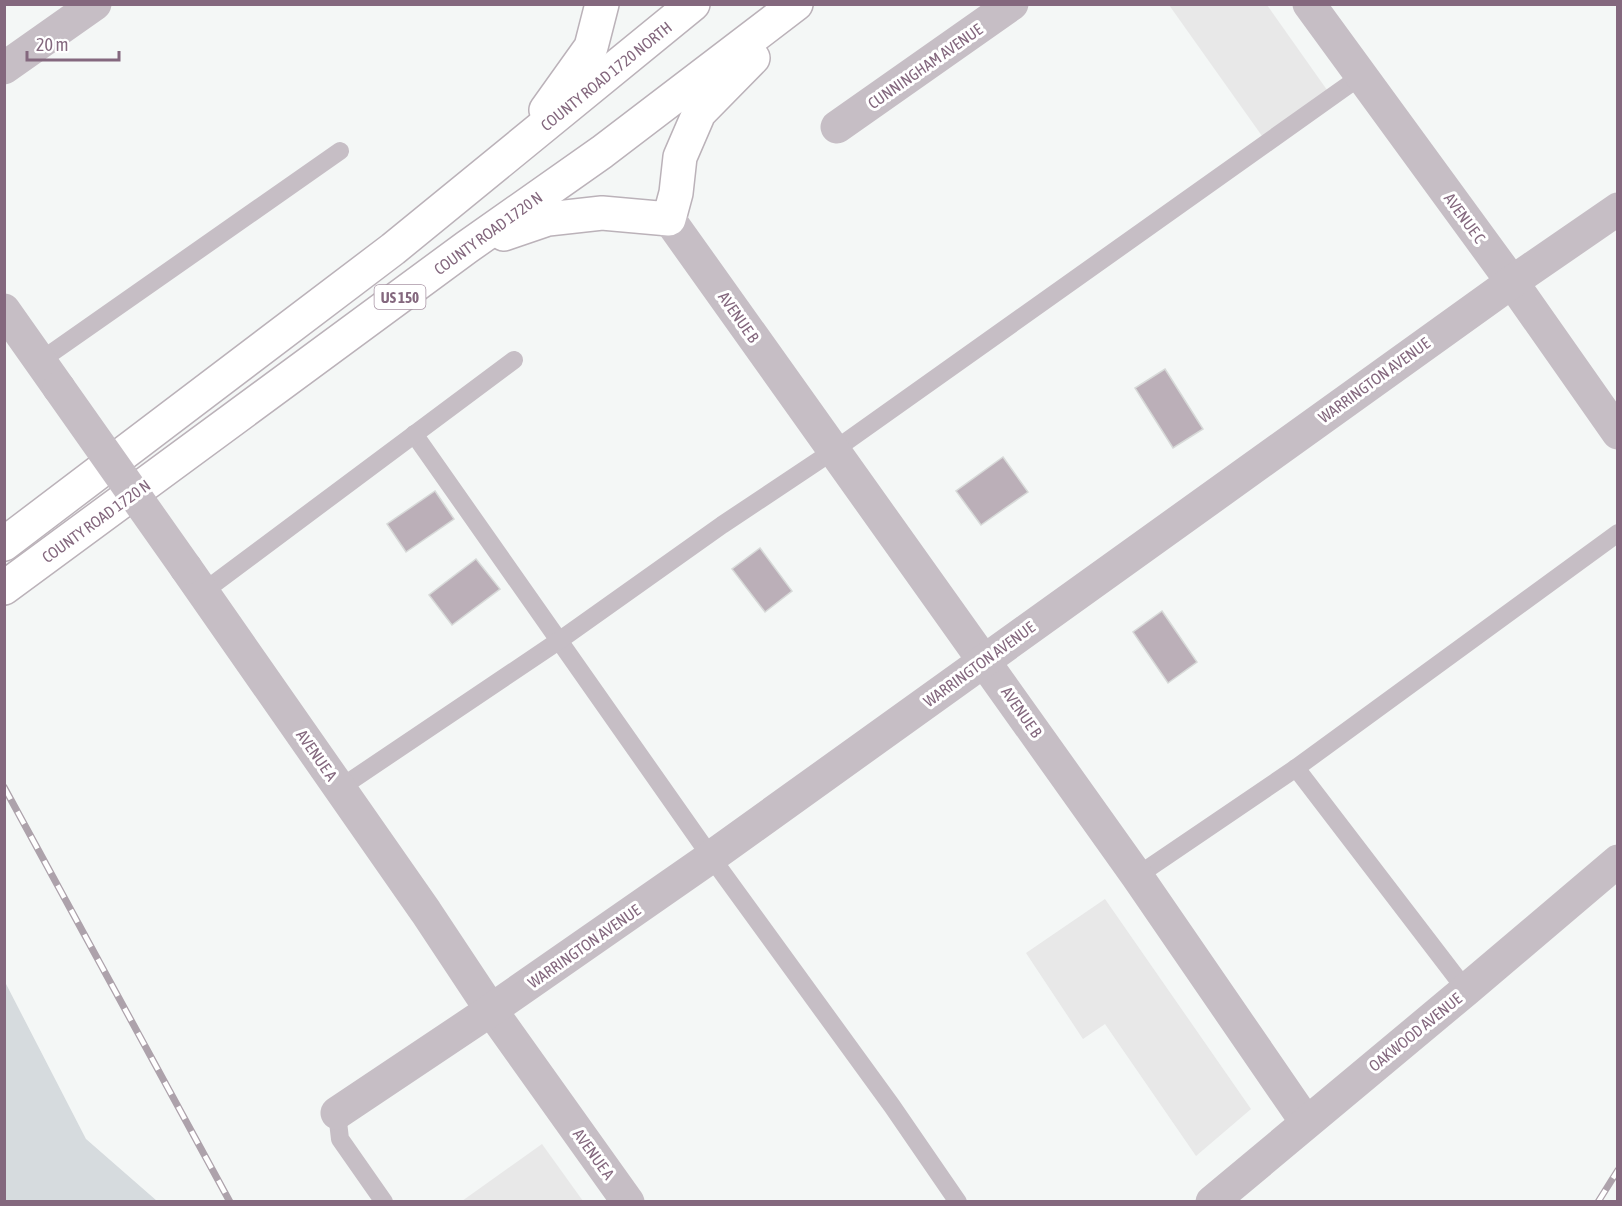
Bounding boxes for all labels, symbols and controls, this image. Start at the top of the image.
street label: COUNTY ROAD 1720 NORTH [537,18,675,134]
street label: CUNNINGHAM AVENUE [864,20,986,112]
scale bar [27,24,118,62]
text: 20 m [36,34,68,55]
street label: COUNTY ROAD 1720 N [430,188,546,278]
street label: AVENUE C [1441,190,1489,246]
road number: US 150 [374,285,426,309]
street label: AVENUE B [715,288,763,346]
street label: WARRINGTON AVENUE [1315,334,1433,426]
street label: COUNTY ROAD 1720 N [38,476,154,566]
street label: WARRINGTON AVENUE [920,618,1038,710]
street label: AVENUE B [998,683,1046,741]
street label: AVENUE A [293,726,341,784]
street label: WARRINGTON AVENUE [524,900,644,991]
street label: OAKWOOD AVENUE [1365,989,1465,1075]
street label: AVENUE A [570,1125,618,1183]

